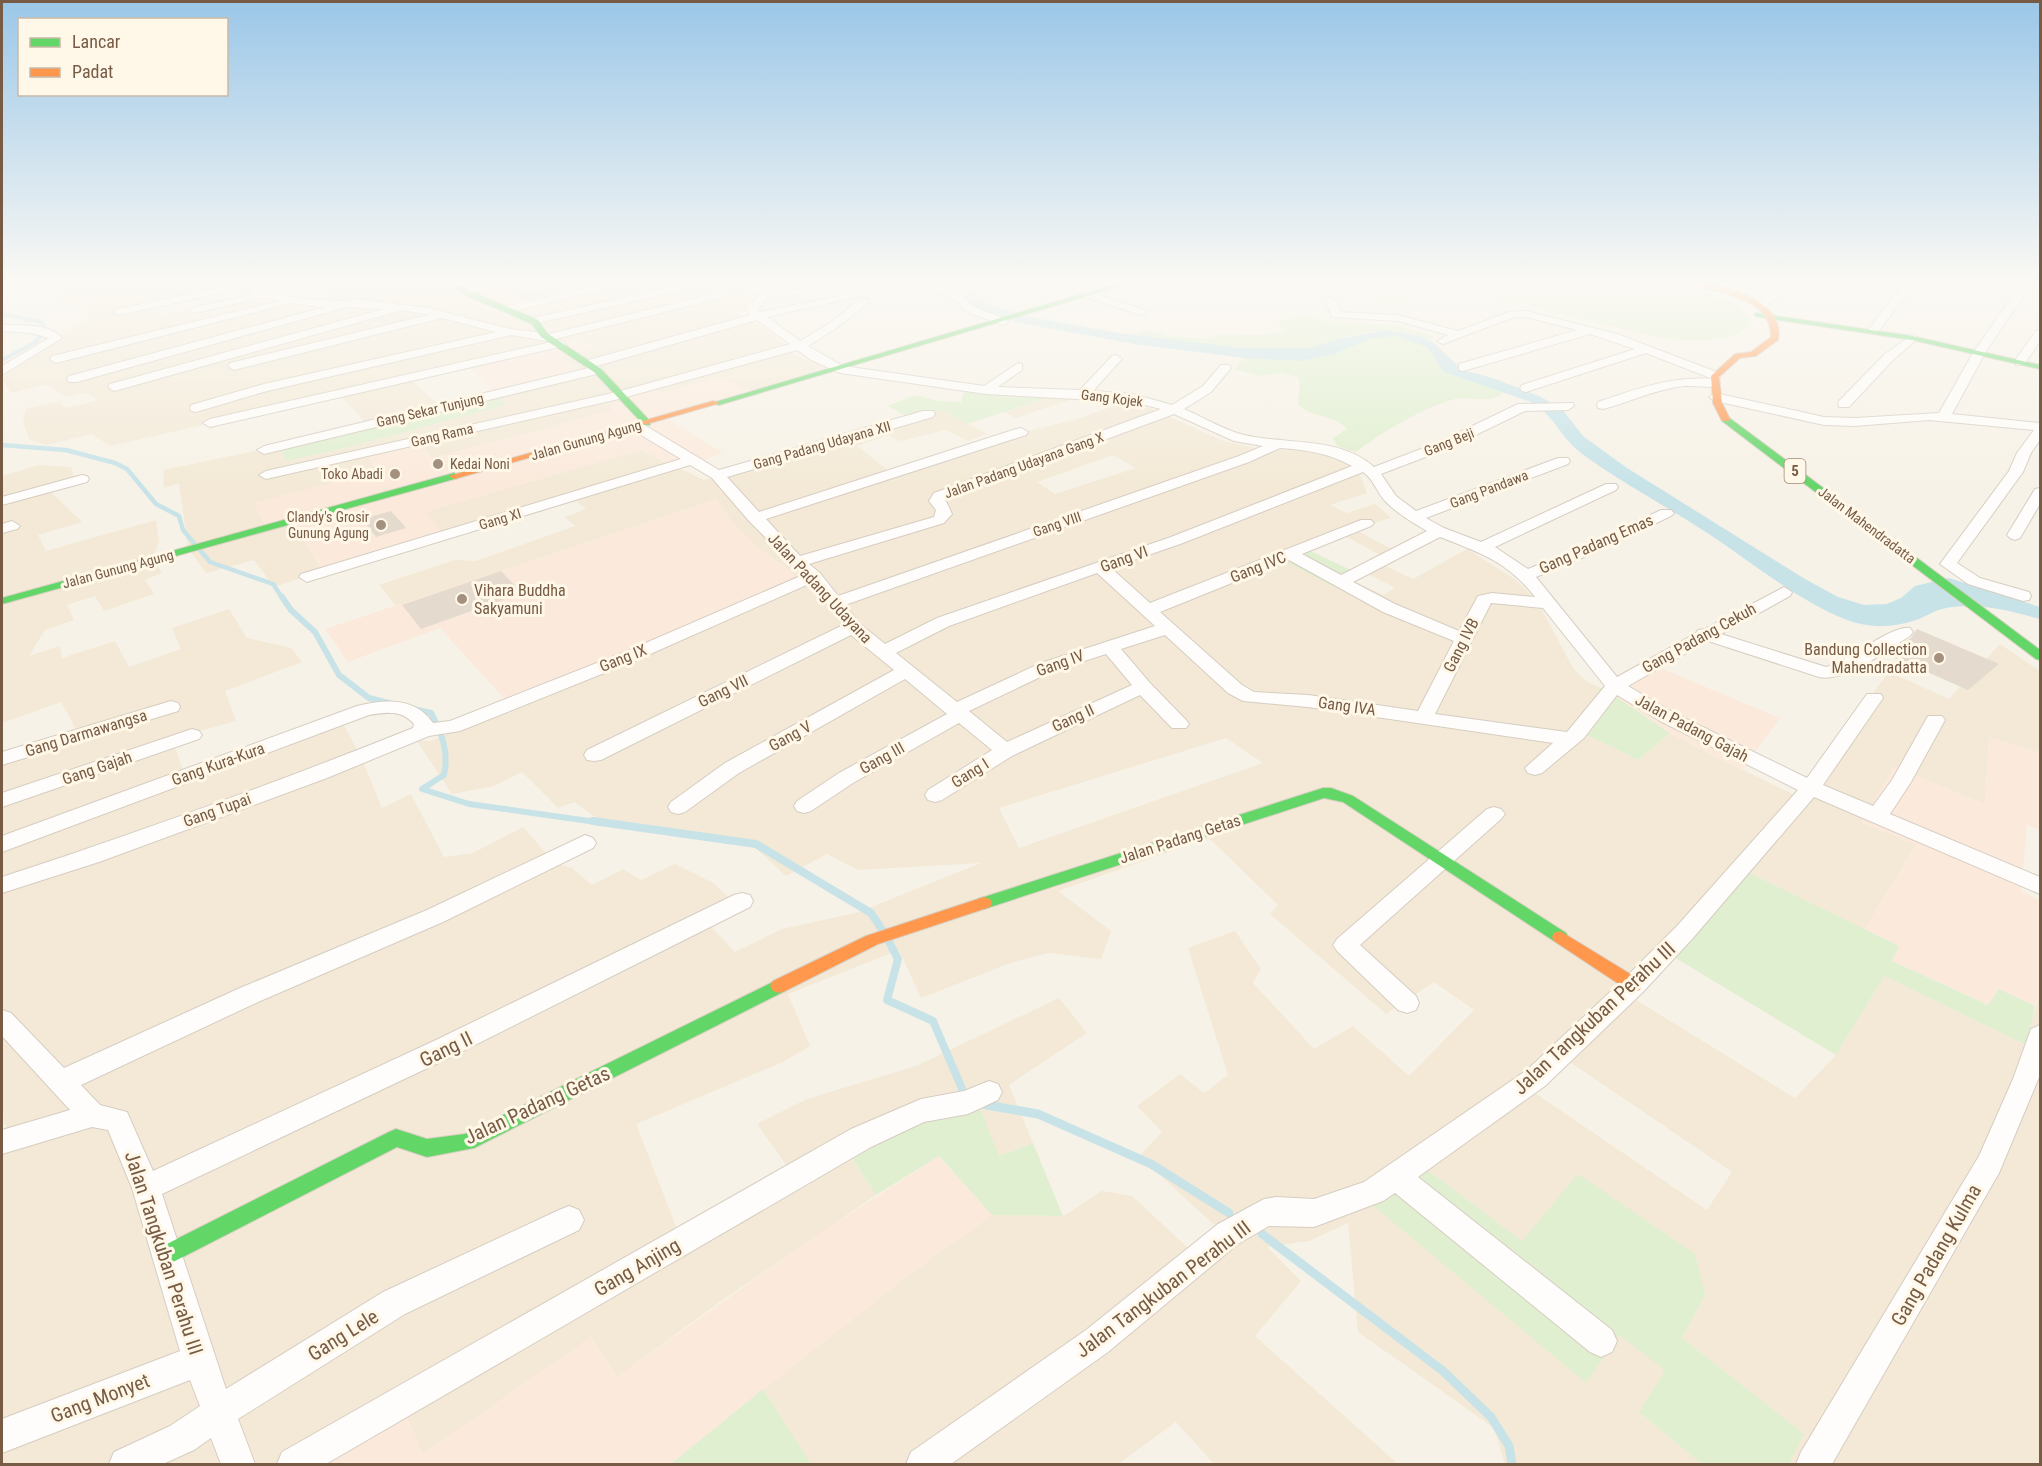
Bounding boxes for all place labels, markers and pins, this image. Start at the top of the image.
place label: Kedai Noni [450,456,510,472]
marker: Kedai Noni [431,457,445,471]
place label: Toko Abadi [321,466,383,482]
marker: Toko Abadi [388,467,402,481]
place label: Clandy's Grosir Gunung Agung [287,509,369,541]
marker: Clandy's Grosir Gunung Agung [374,518,388,532]
place label: Vihara Buddha Sakyamuni [474,581,566,618]
marker: Vihara Buddha Sakyamuni [455,592,469,606]
place label: Bandung Collection Mahendradatta [1804,640,1927,677]
marker: Bandung Collection Mahendradatta [1932,651,1946,665]

